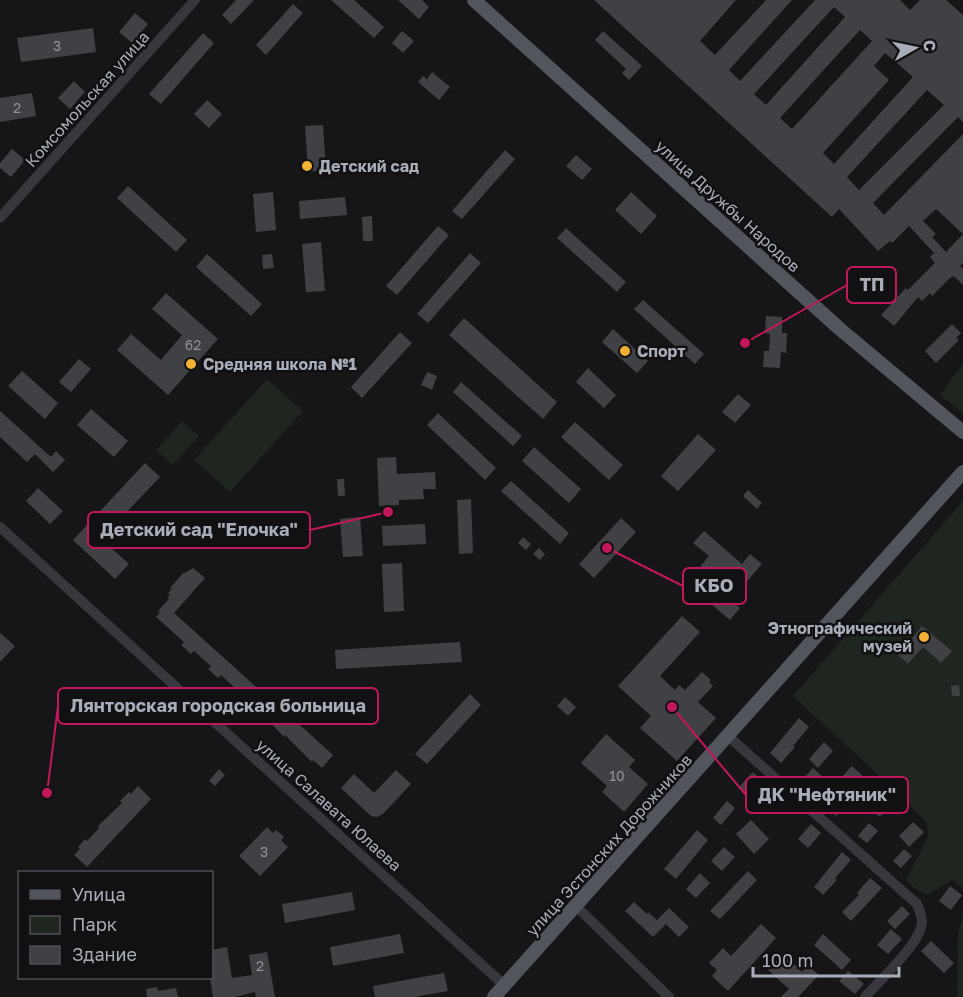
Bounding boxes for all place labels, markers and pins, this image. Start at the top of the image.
place label: Детский сад [319,156,419,176]
marker: Детский сад [300,159,314,173]
callout: ТП [847,267,896,303]
place label: Спорт [637,341,686,361]
marker: Спорт [618,344,632,358]
place label: Средняя школа №1 [203,354,357,374]
marker: Средняя школа №1 [184,357,198,371]
callout: Детский сад "Елочка" [88,512,310,548]
callout: КБО [683,568,746,604]
place label: Этнографический музей [768,618,912,656]
marker: Этнографический музей [917,630,931,644]
callout: Лянторская городская больница [58,688,378,724]
callout: ДК "Нефтяник" [746,777,908,813]

